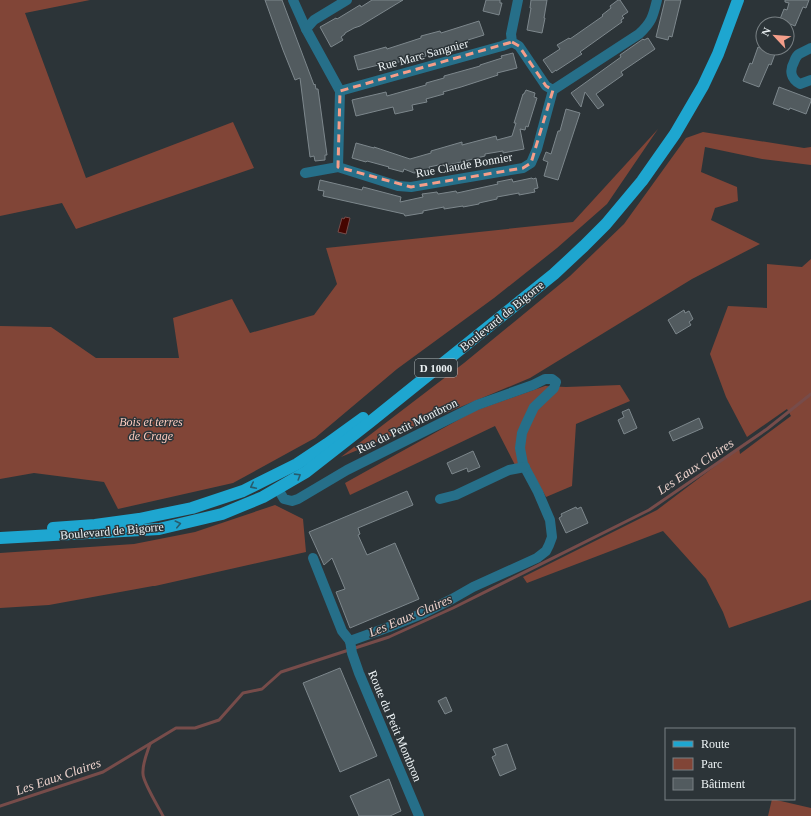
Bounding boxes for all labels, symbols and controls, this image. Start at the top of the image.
north arrow [755,16,795,56]
text: N [759,25,773,38]
street label: Rue Marc Sangnier [376,36,470,74]
street label: Rue Claude Bonnier [415,150,513,180]
street label: Boulevard de Bigorre [457,278,547,354]
road number: D 1000 [415,359,457,377]
street label: Rue du Petit Montbron [354,396,460,456]
park label: Bois et terres de Crage [119,415,183,443]
water label: Les Eaux Claires [653,435,736,498]
one-way arrow [294,474,301,481]
one-way arrow [250,481,257,489]
street label: Boulevard de Bigorre [60,519,164,543]
one-way arrow [175,521,181,529]
water label: Les Eaux Claires [365,591,454,640]
street label: Route du Petit Montbron [365,668,425,784]
legend [665,728,795,800]
text: Route [701,737,730,751]
water label: Les Eaux Claires [13,755,103,798]
text: Parc [701,757,722,771]
text: Bâtiment [701,777,746,791]

